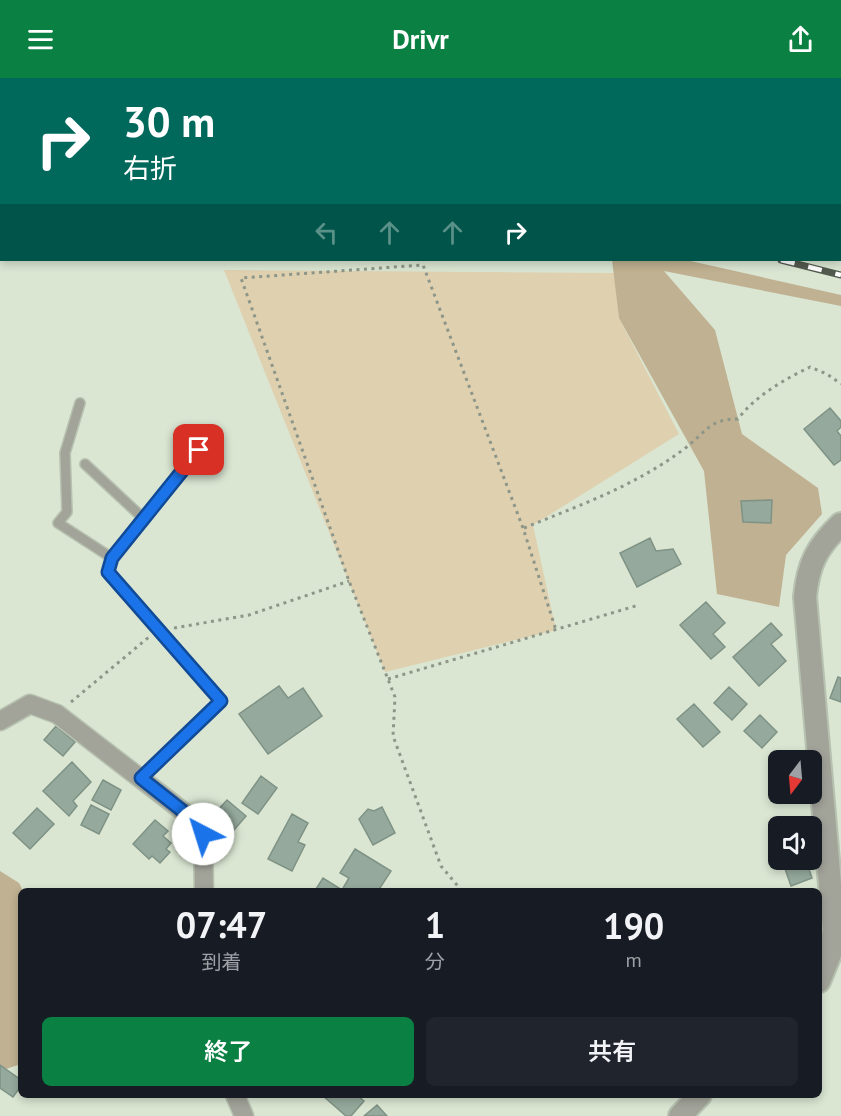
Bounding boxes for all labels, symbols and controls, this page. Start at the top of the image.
text: Drivr [392,22,449,56]
icon: menu [24,23,57,56]
icon: share [784,23,817,56]
text: 30 m [123,94,215,149]
icon: right [24,102,102,180]
text: 右折 [123,151,177,185]
icon: left [310,216,343,249]
icon: ahead [373,216,406,249]
icon: ahead [436,216,469,249]
icon: right [499,216,532,249]
pin [173,424,224,475]
icon: arrive [182,433,215,466]
north arrow [768,750,822,804]
map controls [768,750,822,870]
position arrow [171,802,235,866]
button: sound [768,816,822,870]
text: 07:47 [176,901,267,948]
text: 1 [425,901,445,948]
text: 190 [603,902,664,949]
text: m [625,947,642,973]
text: 到着 [201,949,241,975]
text: 分 [425,949,445,975]
button: 終了 [42,1017,414,1086]
button: 共有 [426,1017,798,1086]

